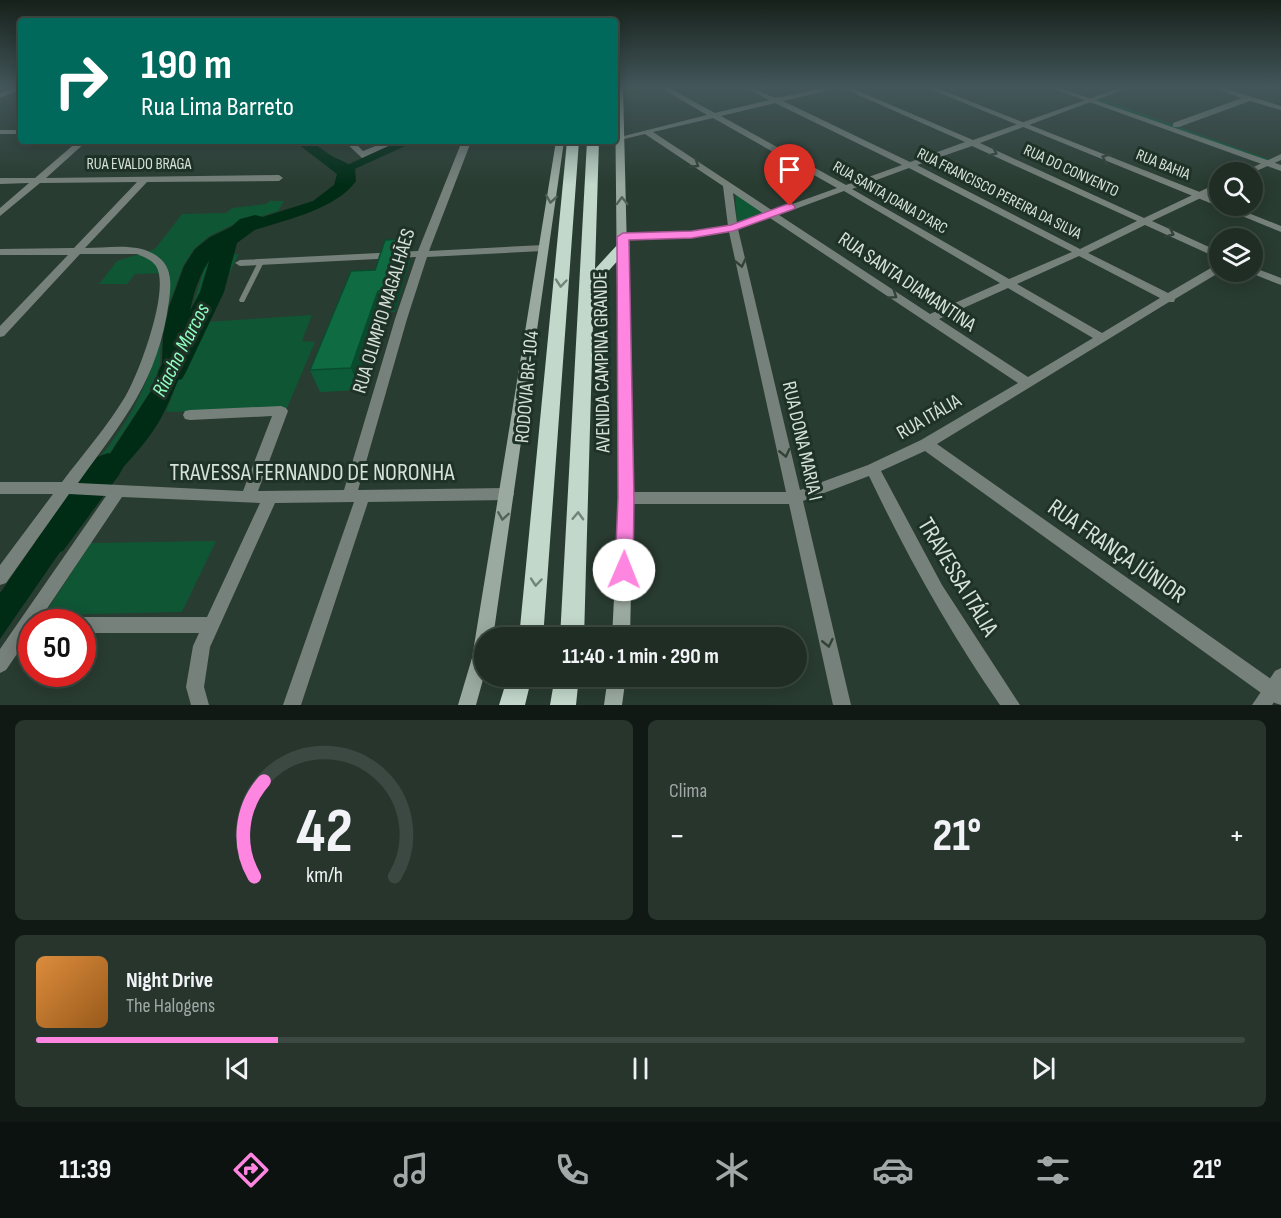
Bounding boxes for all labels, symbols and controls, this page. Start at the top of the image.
text: 190 m [141,40,232,91]
icon: right [42,42,120,120]
text: Rua Lima Barreto [141,91,294,123]
street label: RUA DO CONVENTO [1021,141,1122,201]
pin [764,144,815,206]
street label: RUA FRANCISCO PEREIRA DA SILVA [914,144,1085,244]
one-way arrow [986,145,997,157]
street label: RUA BAHIA [1133,146,1193,184]
one-way arrow [1101,152,1111,165]
icon: arrive [773,153,806,186]
street label: RUA EVALDO BRAGA [87,155,192,174]
one-way arrow [689,157,700,168]
street label: RUA SANTA JOANA D'ARC [829,157,951,239]
map controls [1209,162,1263,282]
button: search [1209,162,1263,216]
one-way arrow [545,193,558,203]
one-way arrow [616,197,628,206]
street label: RUA OLIMPIO MAGALHÃES [348,226,420,396]
one-way arrow [1164,226,1175,238]
street label: RUA SANTA DIAMANTINA [834,227,981,337]
button: layers [1209,228,1263,282]
one-way arrow [734,258,747,268]
street label: AVENIDA CAMPINA GRANDE [588,271,616,454]
one-way arrow [555,278,568,288]
one-way arrow [887,288,898,299]
water label: Riacho Marcos [147,299,215,401]
street label: RODOVIA BR-104 [510,330,544,444]
street label: RUA DONA MARIA I [777,379,827,503]
street label: RUA ITÁLIA [892,389,966,445]
one-way arrow [778,448,791,458]
street label: TRAVESSA FERNANDO DE NORONHA [170,458,455,487]
street label: RUA FRANÇA JÚNIOR [1042,493,1192,609]
one-way arrow [498,512,510,521]
one-way arrow [571,512,584,521]
street label: TRAVESSA ITÁLIA [911,513,1005,642]
position arrow [592,538,656,602]
one-way arrow [530,577,543,587]
speed limit sign: 50 [18,609,96,687]
one-way arrow [821,638,834,648]
text: 11:40 · 1 min · 290 m [562,643,719,670]
text: Clima [669,779,707,803]
text: 42 [296,795,352,870]
text: 21° [933,809,981,864]
text: − [669,816,685,856]
text: + [1229,816,1245,856]
text: km/h [305,863,343,888]
text: Night Drive [126,967,213,994]
text: The Halogens [126,994,215,1018]
icon: previous [221,1052,254,1085]
icon: pause [624,1052,657,1085]
icon: next [1027,1052,1060,1085]
icon: directions [230,1149,272,1191]
icon: music [390,1149,432,1191]
icon: phone [551,1149,593,1191]
icon: climate [711,1149,753,1191]
icon: car [872,1149,914,1191]
icon: filters [1032,1149,1074,1191]
text: 11:39 [59,1154,111,1186]
text: 21° [1192,1154,1222,1186]

